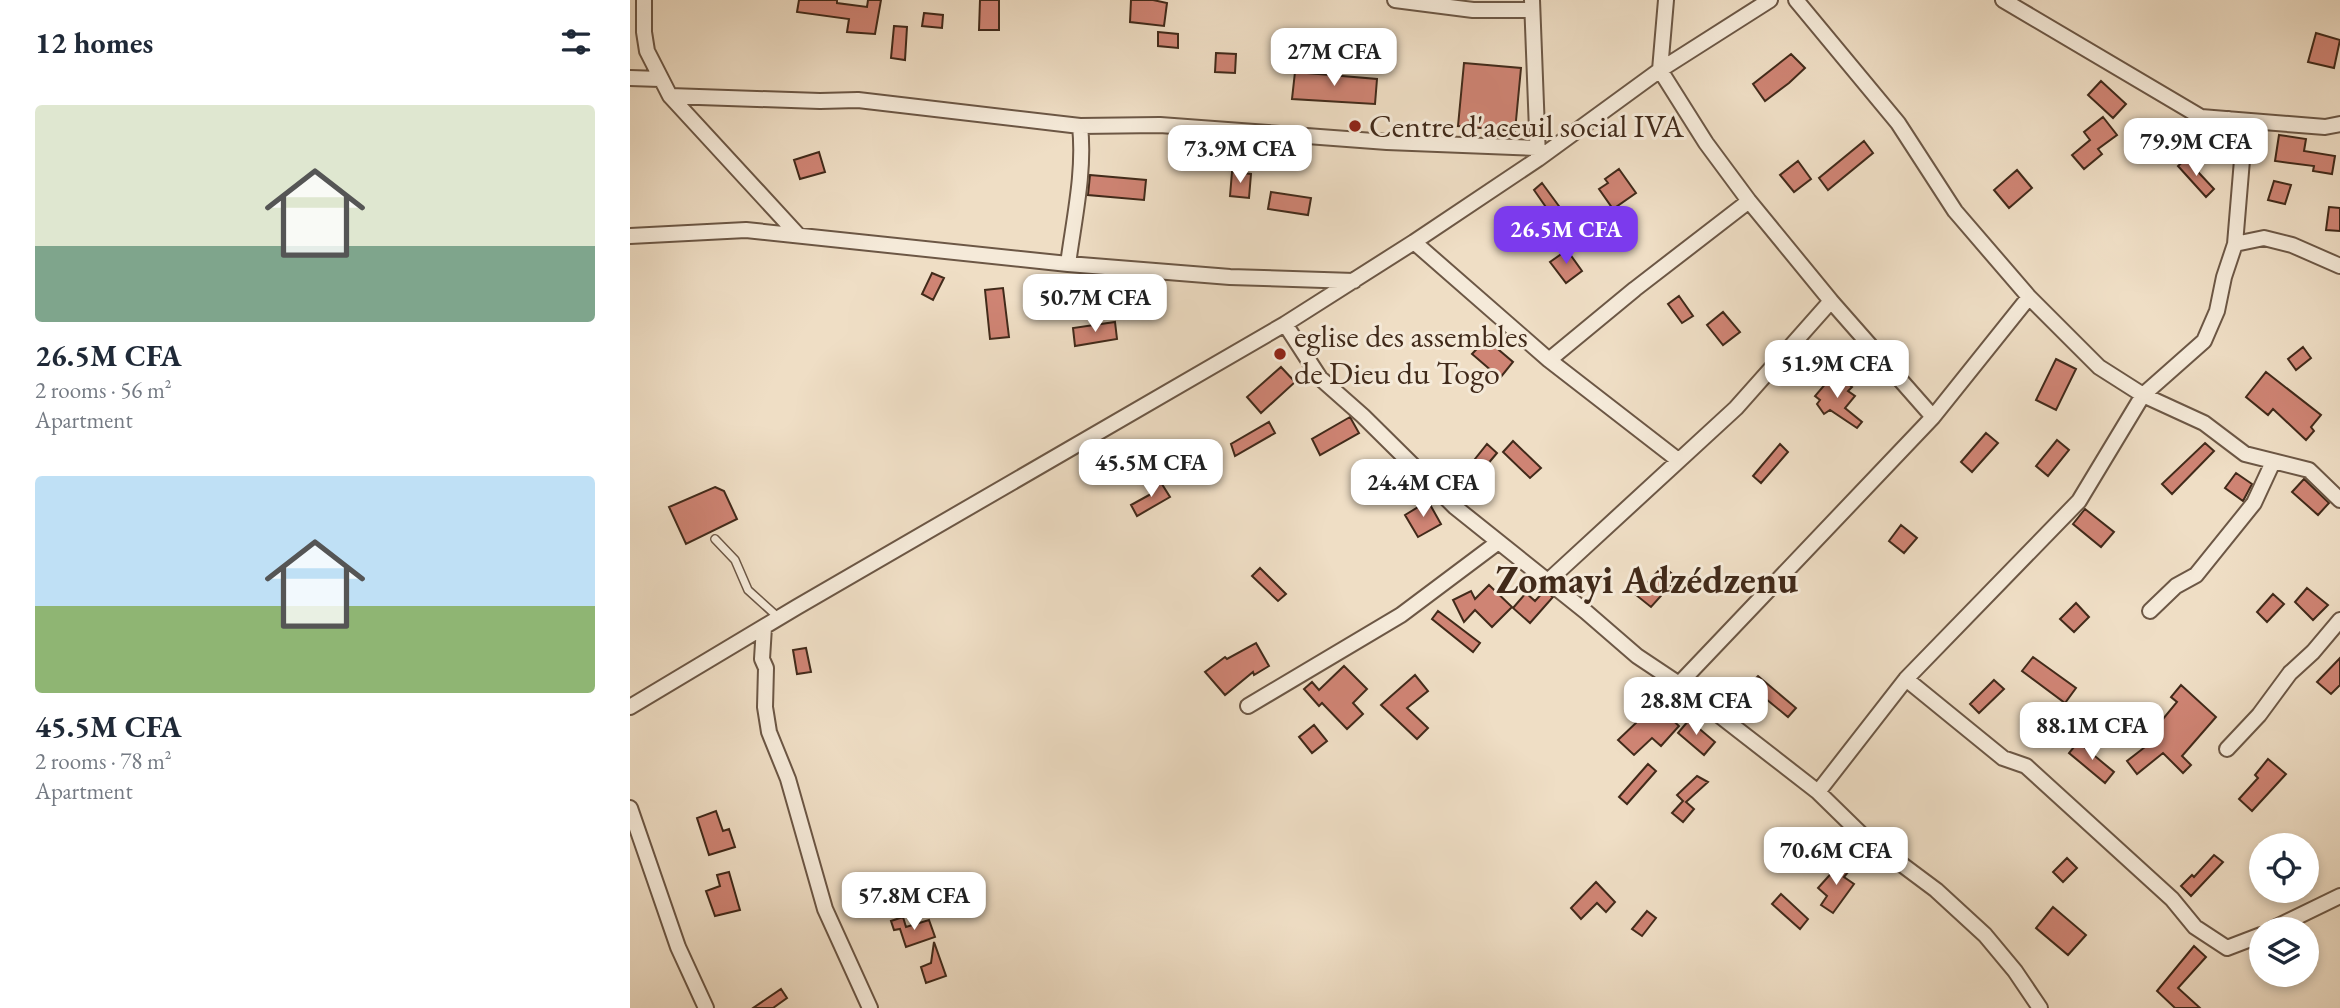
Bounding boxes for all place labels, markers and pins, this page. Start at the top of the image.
pin: 27M CFA [1269,28,1399,88]
place label: Centre d'aceuil social IVA [1369,105,1685,147]
marker: Centre d'aceuil social IVA [1347,118,1363,134]
pin: 79.9M CFA [2116,118,2276,178]
pin: 73.9M CFA [1160,125,1320,185]
pin: 26.5M CFA [1486,206,1646,266]
pin: 50.7M CFA [1015,274,1175,334]
place label: eglise des assembles de Dieu du Togo [1294,315,1528,394]
pin: 51.9M CFA [1757,340,1917,400]
marker: eglise des assembles de Dieu du Togo [1272,346,1288,362]
pin: 45.5M CFA [1071,440,1231,499]
pin: 24.4M CFA [1343,460,1503,519]
pin: 28.8M CFA [1616,678,1776,737]
pin: 88.1M CFA [2012,702,2172,762]
pin: 70.6M CFA [1756,828,1916,887]
pin: 57.8M CFA [834,872,994,932]

